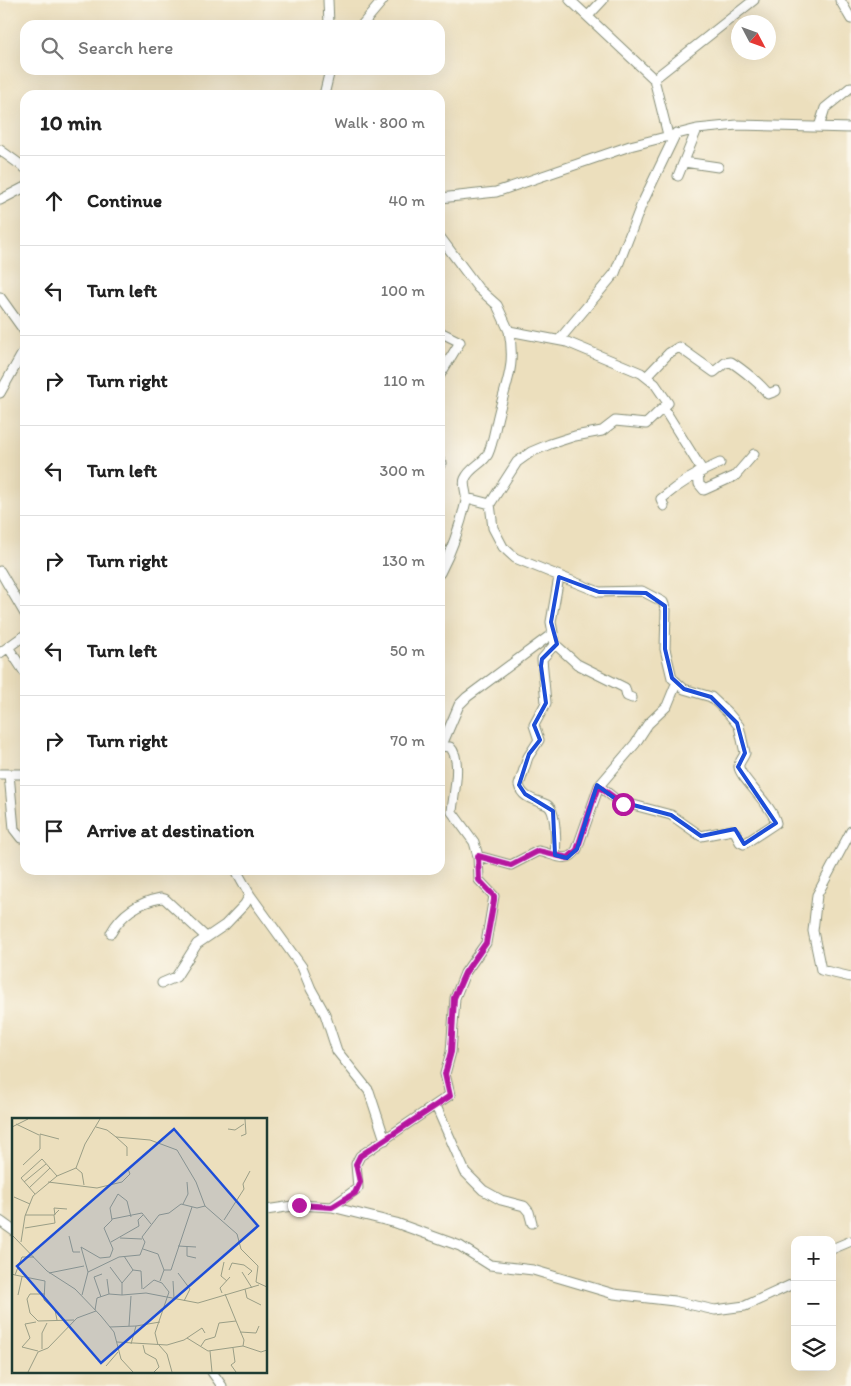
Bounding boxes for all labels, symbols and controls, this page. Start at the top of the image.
north arrow [731,15,776,60]
search box [20,20,445,75]
icon: search [38,34,66,62]
text: Search here [78,36,173,59]
text: 10 min [40,110,102,135]
text: Walk · 800 m [334,113,425,132]
icon: ahead [40,187,68,215]
text: Continue [87,189,162,212]
text: 40 m [388,191,425,210]
icon: left [40,277,68,305]
text: Turn left [87,279,157,302]
text: 100 m [381,281,425,300]
icon: right [40,367,68,395]
text: Turn right [87,369,168,392]
text: 110 m [383,371,425,390]
icon: left [40,457,68,485]
text: Turn left [87,459,157,482]
text: 300 m [380,461,425,480]
icon: right [40,547,68,575]
text: Turn right [87,549,168,572]
text: 130 m [382,551,425,570]
icon: left [40,637,68,665]
text: Turn left [87,639,157,662]
text: 50 m [390,641,425,660]
icon: right [40,727,68,755]
text: Turn right [87,729,168,752]
text: 70 m [390,731,425,750]
route start [612,793,635,816]
icon: arrive [40,817,68,845]
text: Arrive at destination [87,819,254,842]
inset map [12,1118,268,1374]
route end [288,1194,311,1217]
map controls [791,1236,836,1371]
button: + [791,1236,836,1281]
button: − [791,1281,836,1326]
button: layers [791,1326,836,1371]

